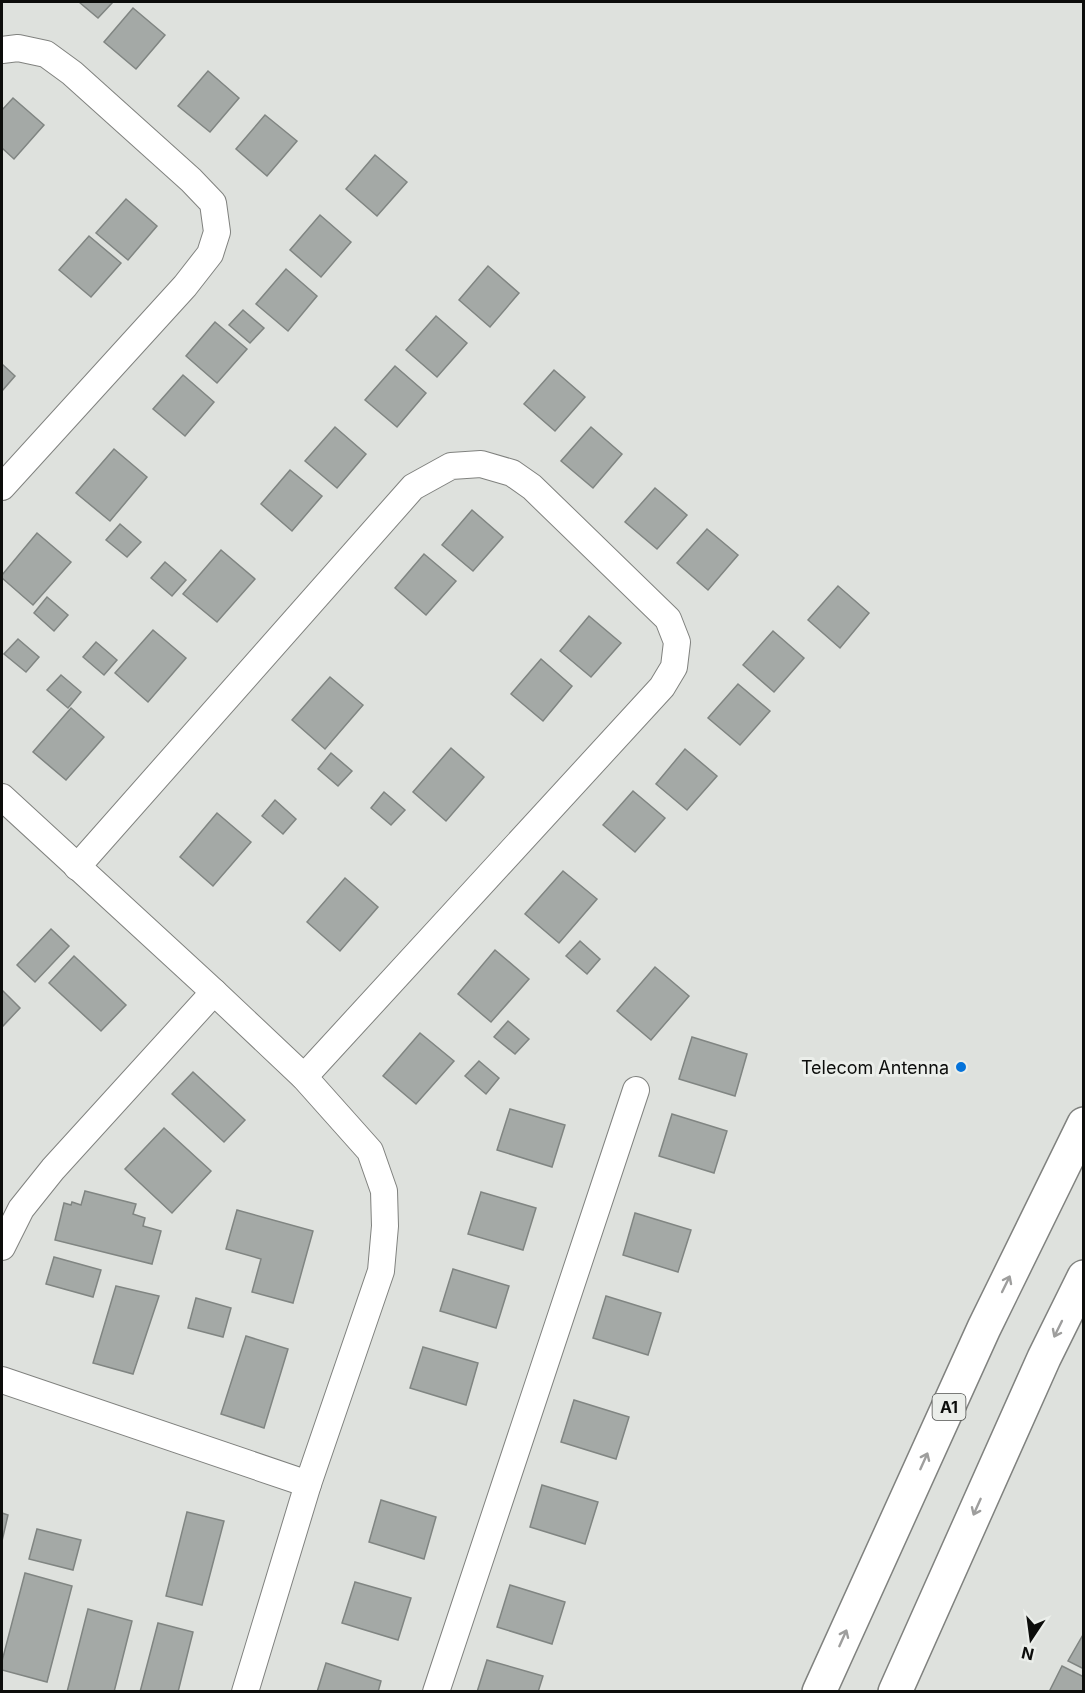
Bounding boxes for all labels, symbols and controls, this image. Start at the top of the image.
place label: Telecom Antenna [801,1057,949,1078]
marker: Telecom Antenna [954,1060,968,1074]
one-way arrow [1000,1275,1012,1293]
one-way arrow [1051,1320,1063,1338]
road number: A1 [932,1394,966,1420]
one-way arrow [919,1452,930,1470]
one-way arrow [971,1497,982,1515]
north arrow [1001,1609,1061,1669]
one-way arrow [838,1630,850,1648]
text: N [1019,1642,1036,1665]

